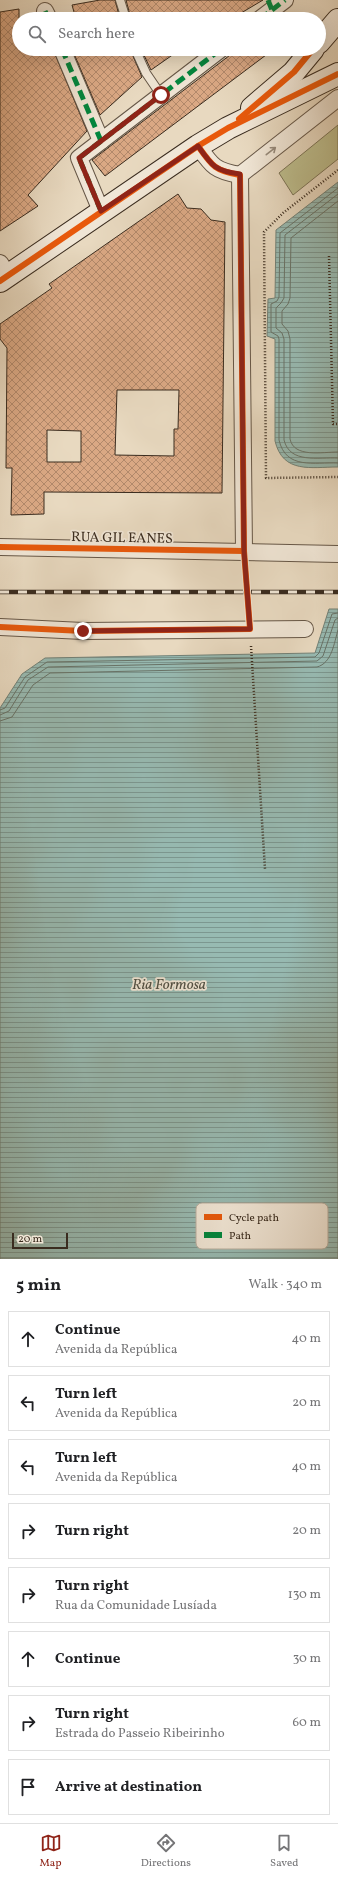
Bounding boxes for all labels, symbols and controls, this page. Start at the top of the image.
search box [12,12,326,56]
icon: search [26,23,48,45]
text: Search here [58,24,135,45]
route start [152,86,170,104]
one-way arrow [265,146,276,155]
street label: RUA GIL EANES [71,528,173,549]
route end [74,622,92,640]
water label: Ria Formosa [132,975,206,996]
legend [196,1203,328,1249]
text: Cycle path [229,1211,279,1226]
text: Path [229,1229,252,1244]
scale bar [12,1231,68,1250]
text: 20 m [18,1232,42,1247]
text: 5 min [16,1274,61,1297]
text: Walk · 340 m [249,1276,322,1294]
text: Continue [55,1320,120,1341]
icon: ahead [17,1328,39,1350]
text: 40 m [292,1330,321,1348]
text: Avenida da República [55,1341,177,1359]
text: Turn left [55,1384,117,1405]
icon: left [17,1392,39,1414]
text: 20 m [292,1394,321,1412]
text: Avenida da República [55,1405,177,1423]
text: Turn left [55,1448,117,1469]
icon: left [17,1456,39,1478]
text: 40 m [292,1458,321,1476]
text: Avenida da República [55,1469,177,1487]
icon: right [17,1520,39,1542]
text: Turn right [55,1521,129,1542]
text: 20 m [292,1522,321,1540]
text: Turn right [55,1576,129,1597]
icon: right [17,1584,39,1606]
text: 130 m [288,1586,321,1604]
text: Rua da Comunidade Lusíada [55,1597,217,1615]
icon: ahead [17,1648,39,1670]
text: Continue [55,1649,120,1670]
text: 30 m [293,1650,321,1668]
text: Turn right [55,1704,129,1725]
icon: right [17,1712,39,1734]
text: 60 m [293,1714,321,1732]
text: Estrada do Passeio Ribeirinho [55,1725,225,1743]
icon: arrive [17,1776,39,1798]
text: Arrive at destination [55,1777,202,1798]
tab: Map [40,1832,62,1871]
tab: Directions [141,1832,191,1871]
tab: Saved [270,1832,298,1871]

